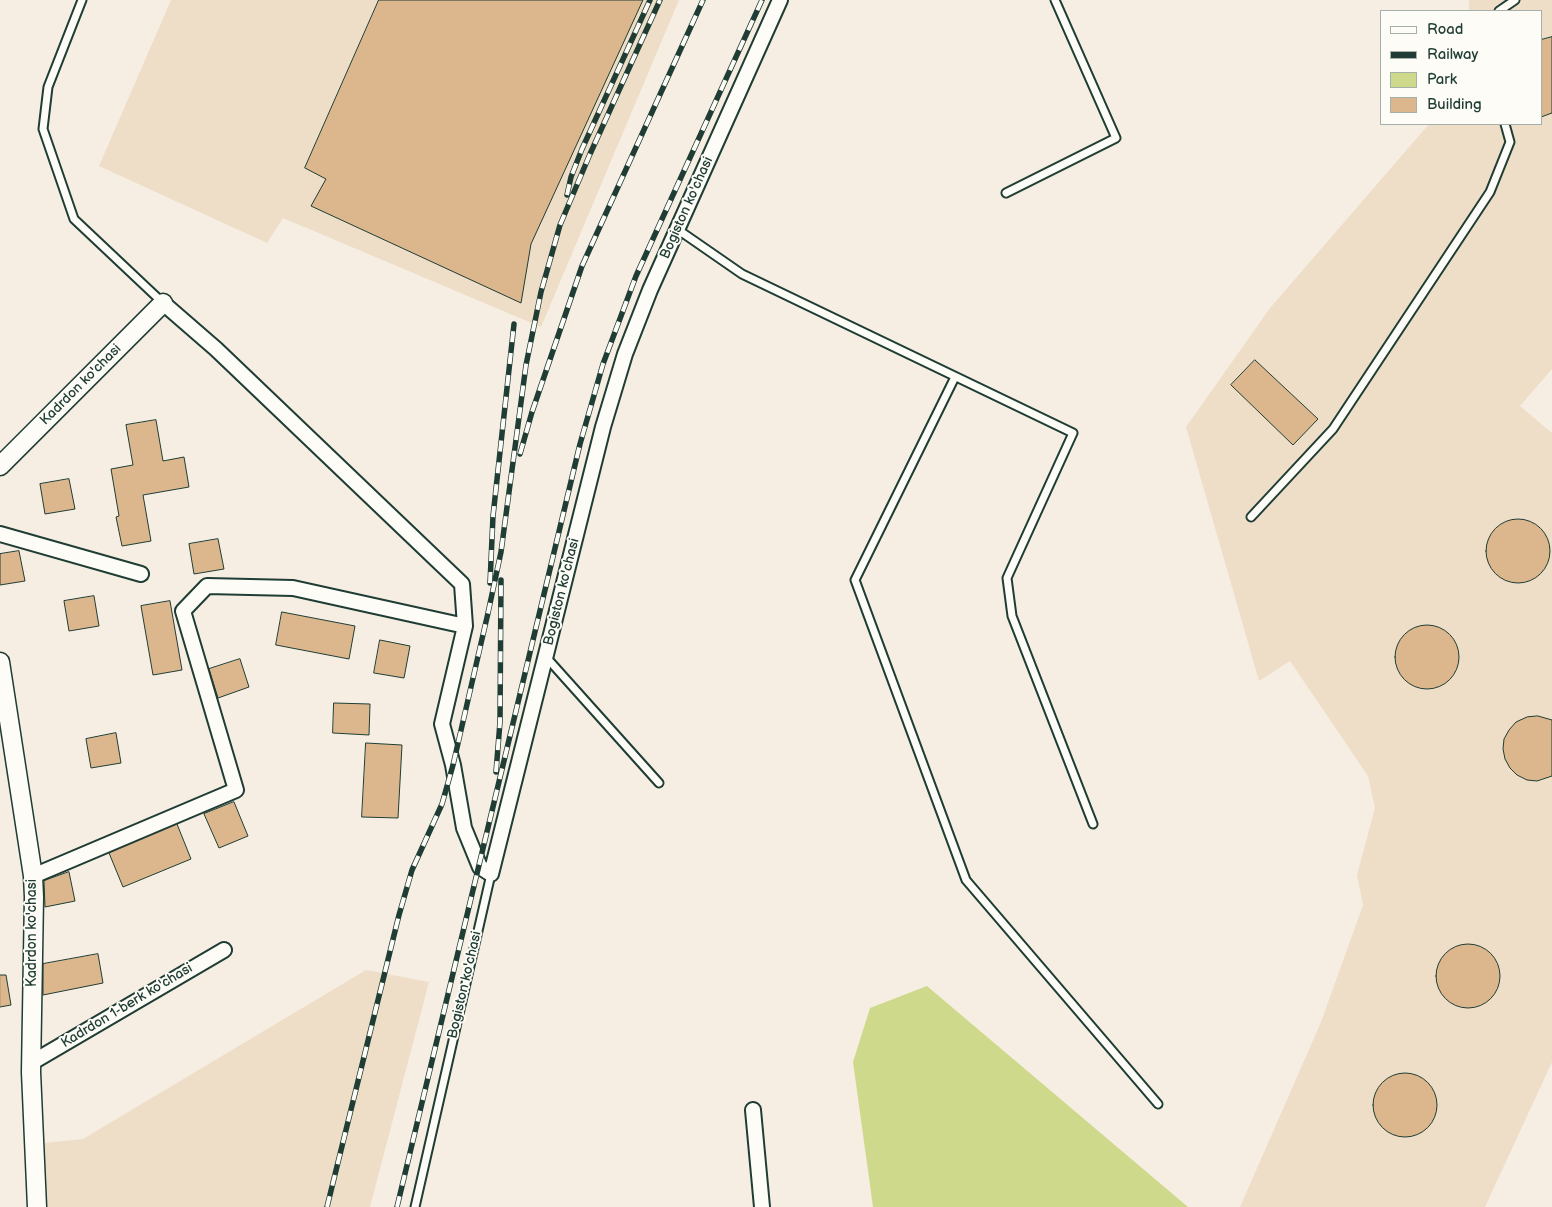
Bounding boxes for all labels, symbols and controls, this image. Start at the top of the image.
legend [1380,10,1542,125]
text: Road [1427,20,1463,39]
text: Railway [1427,45,1478,64]
text: Park [1427,70,1457,89]
text: Building [1427,95,1482,114]
street label: Bogiston ko'chasi [657,154,717,262]
street label: Kadrdon ko'chasi [37,341,125,429]
street label: Bogiston ko'chasi [541,537,583,647]
street label: Kadrdon ko'chasi [24,879,40,987]
street label: Bogiston ko'chasi [444,930,486,1040]
street label: Kadrdon 1-berk ko'chasi [58,960,196,1052]

